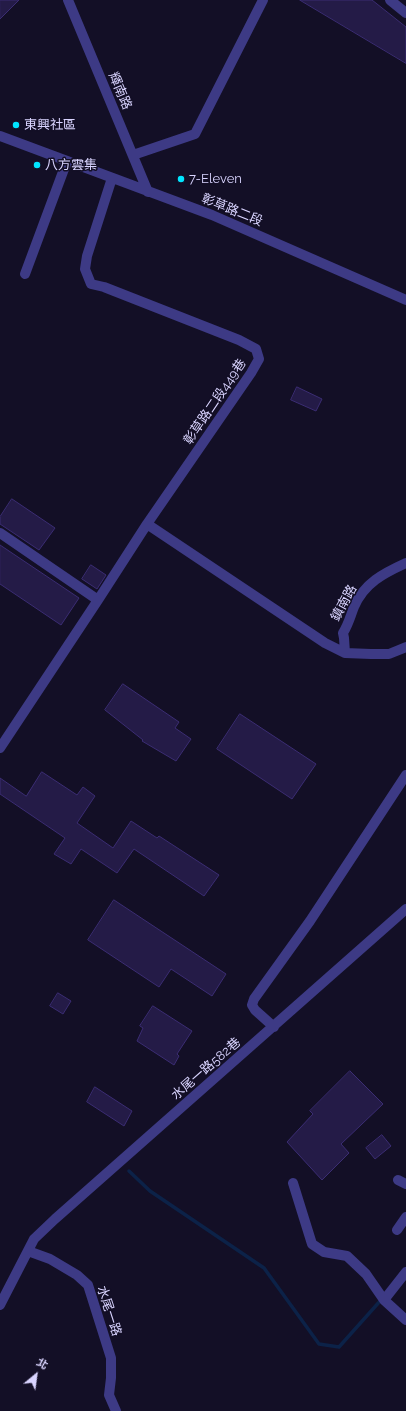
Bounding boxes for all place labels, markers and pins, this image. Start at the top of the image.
place label: 東興社區 [24,117,76,133]
marker: 東興社區 [11,120,21,130]
place label: 八方雲集 [45,157,97,173]
marker: 八方雲集 [32,160,42,170]
place label: 7-Eleven [189,171,242,187]
marker: 7-Eleven [176,174,186,184]

